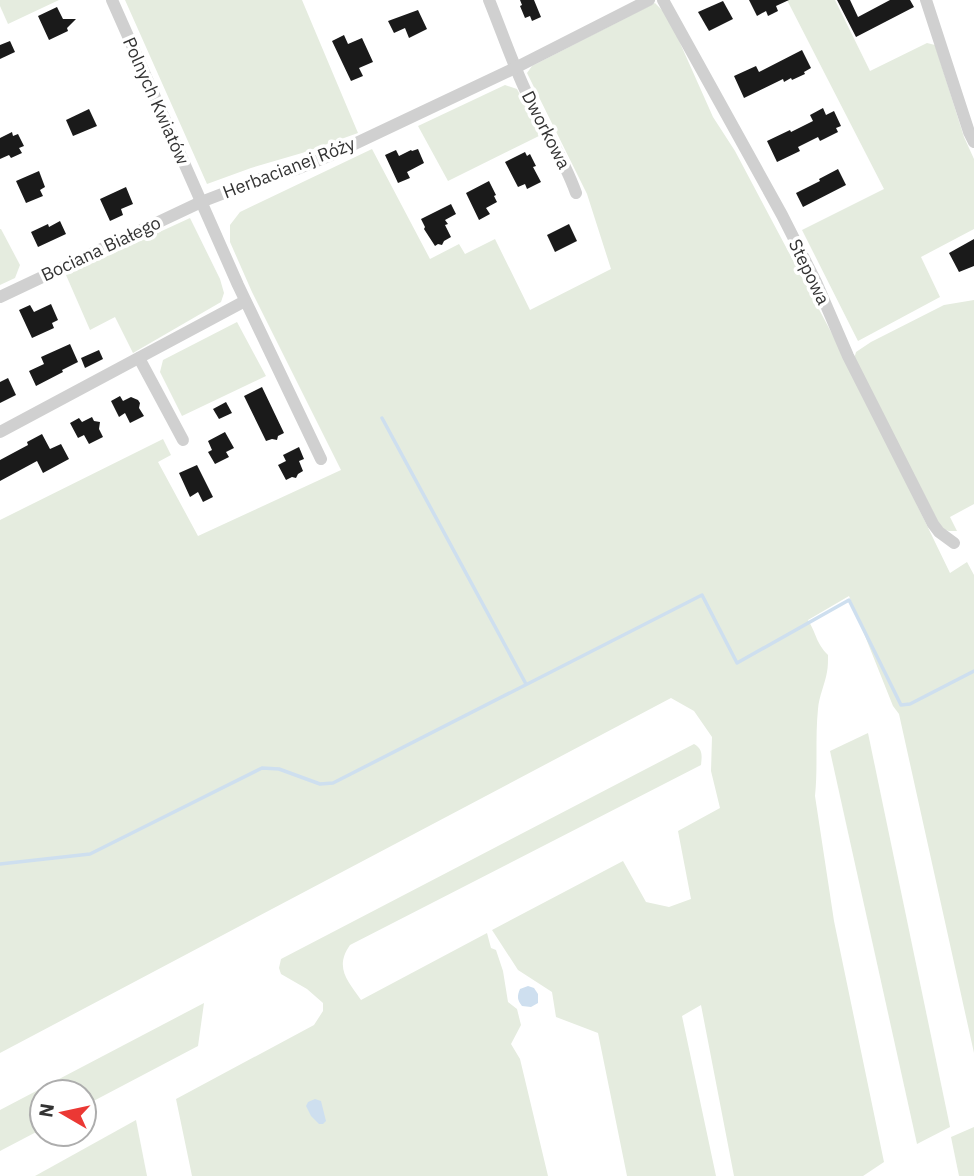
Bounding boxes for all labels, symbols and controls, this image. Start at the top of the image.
street label: Polnych Kwiatów [118,33,195,168]
street label: Dworkowa [517,87,576,173]
street label: Herbacianej Róży [219,132,358,203]
street label: Bociana Białego [37,211,164,286]
street label: Stepowa [784,235,835,309]
north arrow [28,1078,98,1148]
text: N [33,1102,59,1119]

